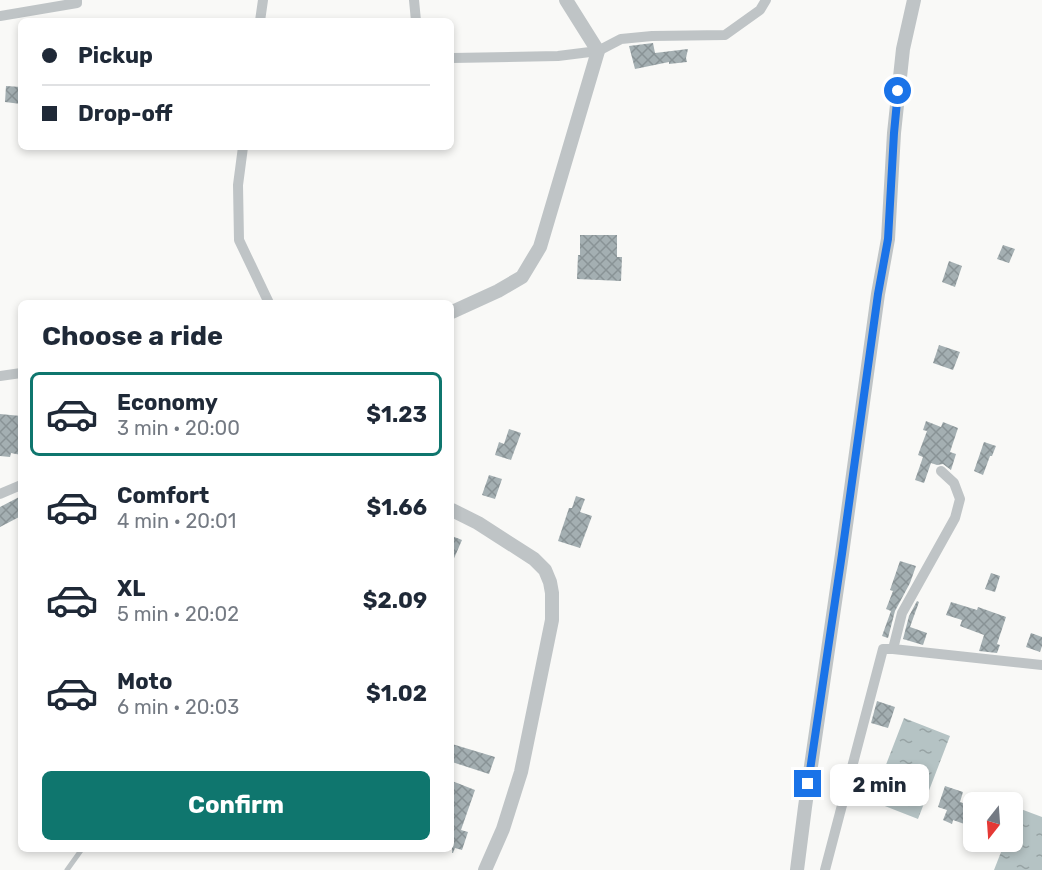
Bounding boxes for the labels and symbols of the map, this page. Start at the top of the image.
route start [884,77,911,104]
callout: 2 min [829,763,928,805]
route end [794,770,821,797]
north arrow [963,792,1023,852]

